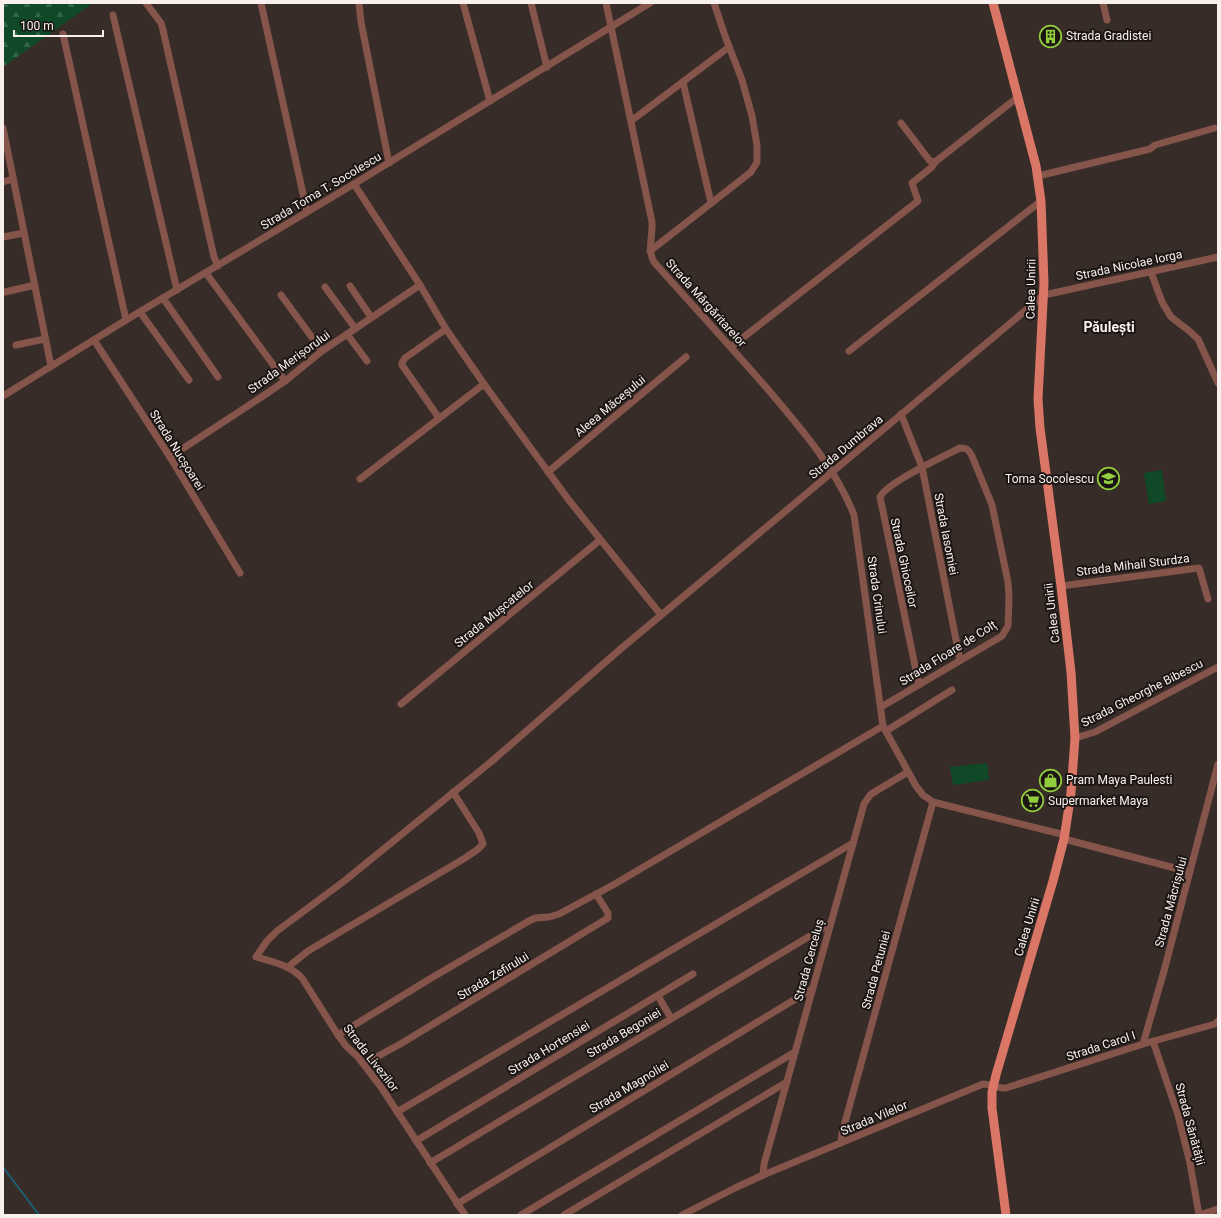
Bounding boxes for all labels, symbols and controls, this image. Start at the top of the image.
scale bar [14,12,103,38]
text: 100 m [20,19,54,33]
building icon: Strada Gradistei [1038,23,1064,49]
place label: Strada Gradistei [1066,29,1151,43]
street label: Strada Toma T. Socolescu [258,149,384,233]
street label: Strada Nicolae Iorga [1075,247,1183,283]
street label: Strada Mărgăritarelor [663,256,749,350]
street label: Calea Unirii [1023,259,1039,319]
district label: Păulești [1083,319,1135,336]
street label: Strada Merișorului [245,328,333,397]
street label: Aleea Măceșului [572,372,649,440]
street label: Strada Nucșoarei [146,407,207,493]
street label: Strada Dumbrava [806,412,886,482]
school or university icon: Toma Socolescu [1096,466,1122,492]
place label: Toma Socolescu [1005,472,1094,486]
street label: Strada Iasomiei [931,492,961,576]
street label: Strada Ghioceilor [888,517,920,609]
street label: Strada Mihail Sturdza [1076,551,1190,579]
street label: Strada Crinului [865,555,889,635]
street label: Strada Mușcatelor [452,578,537,651]
street label: Calea Unirii [1041,582,1063,644]
street label: Strada Floare de Colț [897,617,1000,689]
street label: Strada Gheorghe Bibescu [1079,656,1205,730]
shop icon: Pram Maya Paulesti [1037,767,1063,793]
place label: Pram Maya Paulesti [1066,773,1172,787]
supermarket icon: Supermarket Maya [1020,788,1046,814]
place label: Supermarket Maya [1048,794,1148,808]
street label: Strada Măcrișului [1152,855,1191,949]
street label: Calea Unirii [1011,896,1043,958]
street label: Strada Cerceluș [791,918,828,1003]
street label: Strada Petuniei [859,929,893,1011]
street label: Strada Zefirului [455,949,531,1003]
street label: Strada Begoniei [584,1005,664,1061]
street label: Strada Hortensiei [506,1018,592,1078]
street label: Strada Livezilor [340,1021,402,1095]
street label: Strada Carol I [1065,1028,1137,1064]
street label: Strada Magnoliei [587,1058,671,1116]
street label: Strada Sănătății [1171,1081,1208,1167]
street label: Strada Vilelor [838,1098,910,1138]

